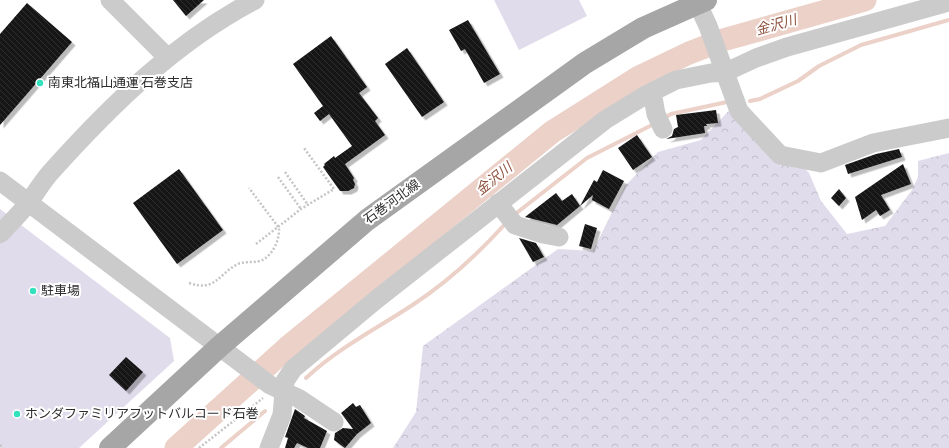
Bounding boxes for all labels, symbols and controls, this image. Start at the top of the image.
water label: 金沢川 [753,10,800,39]
place label: 南東北福山通運 石巻支店 [48,75,193,91]
marker: 南東北福山通運 石巻支店 [35,78,45,88]
water label: 金沢川 [472,158,517,199]
street label: 石巻河北線 [361,176,423,228]
place label: 駐車場 [41,283,80,299]
marker: 駐車場 [28,286,38,296]
place label: ホンダファミリアフットバルコード石巻 [25,406,259,422]
marker: ホンダファミリアフットバルコード石巻 [12,409,22,419]

